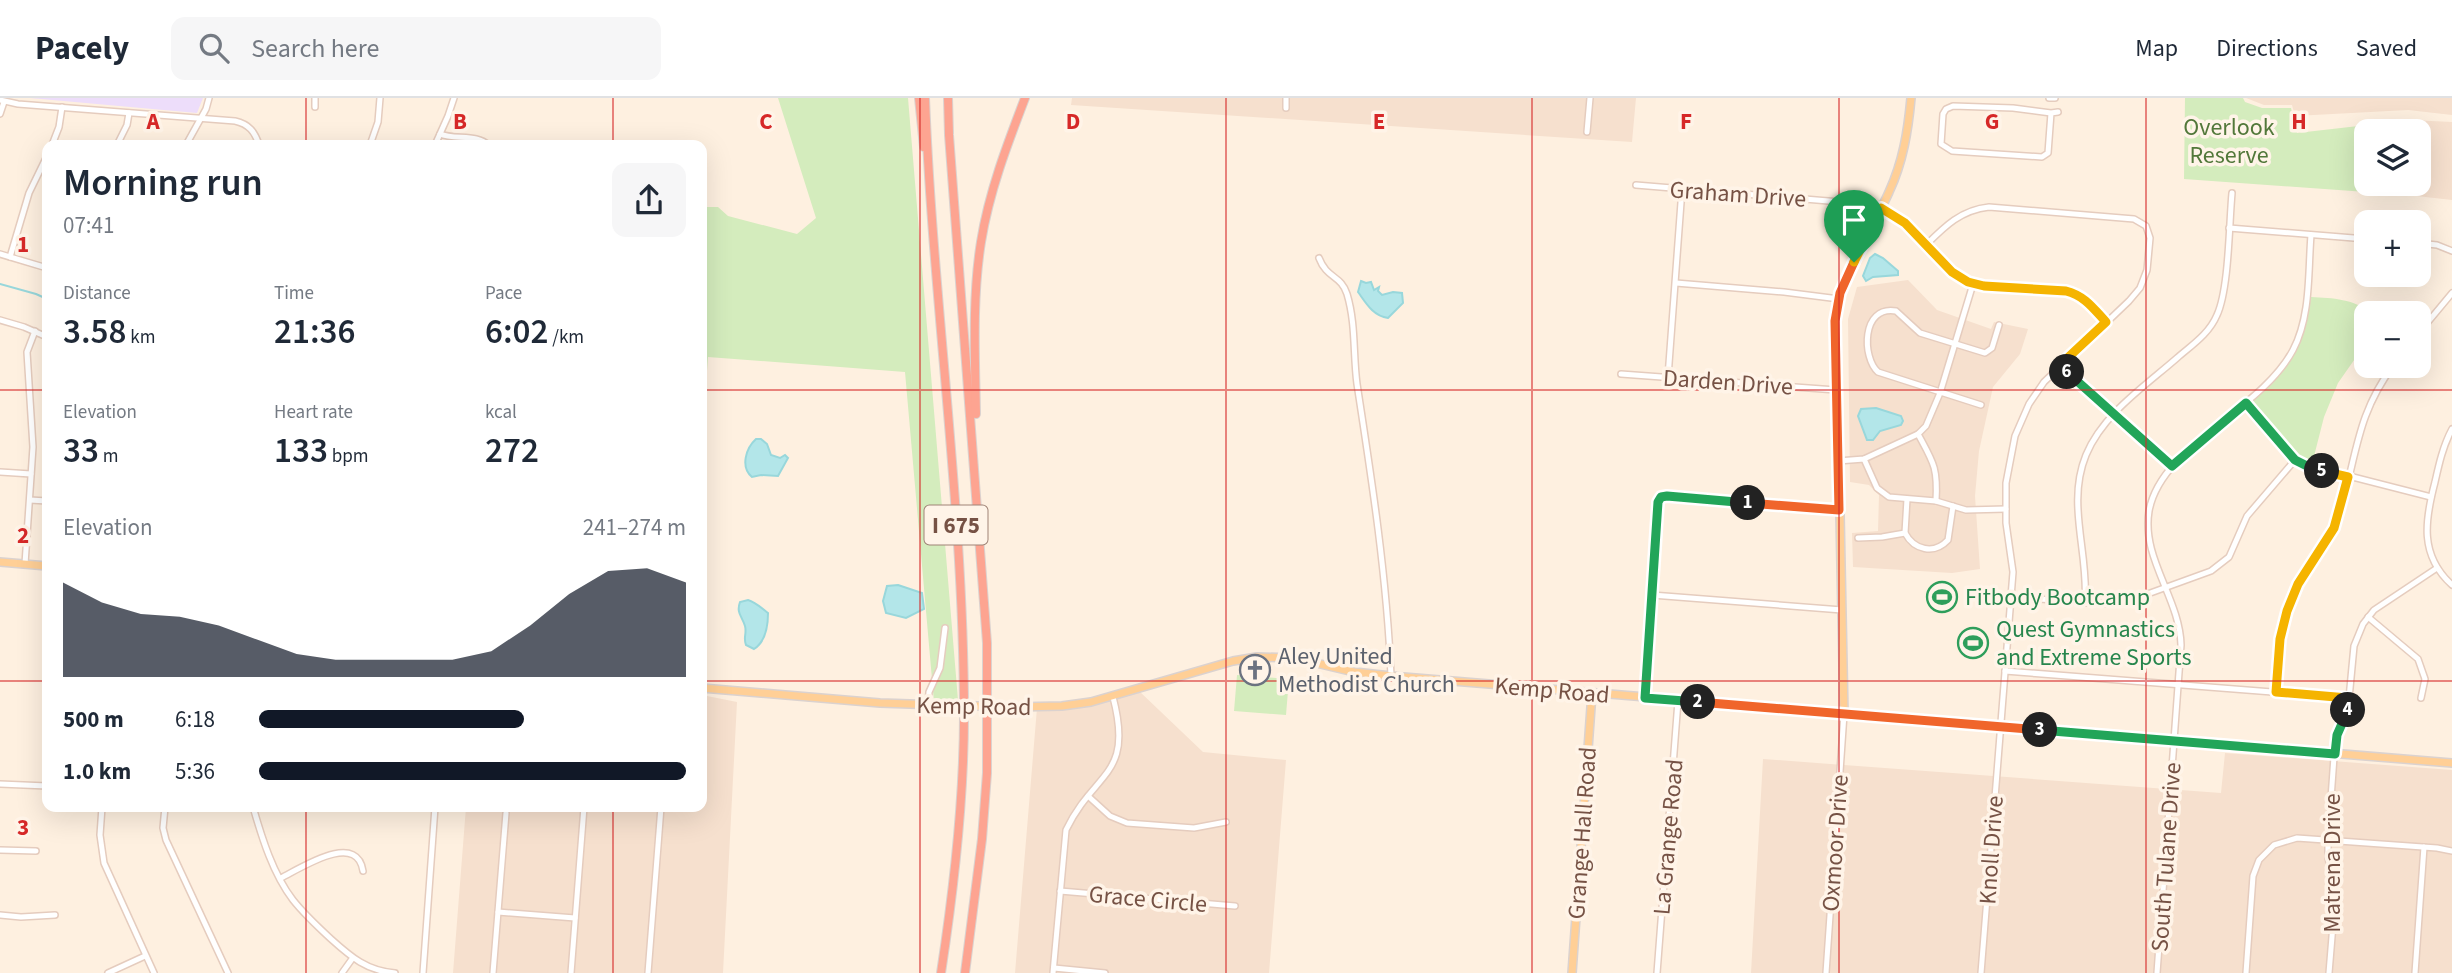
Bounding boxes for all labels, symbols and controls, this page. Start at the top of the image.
search box [171,17,661,80]
text: Pacely [35,25,129,72]
icon: search [195,29,233,67]
text: Search here [251,30,379,67]
text: Map [2135,31,2178,66]
text: Directions [2216,31,2318,66]
text: Saved [2356,31,2417,66]
text: A [145,105,160,138]
text: B [453,105,467,138]
text: C [759,105,773,138]
text: D [1066,105,1080,138]
text: E [1373,105,1385,138]
text: F [1680,105,1692,138]
text: G [1985,105,1999,138]
text: H [2291,105,2307,138]
park label: Overlook Reserve [2183,110,2275,173]
map controls [2354,119,2431,378]
button: layers [2354,119,2431,196]
text: Morning run [63,156,263,210]
button: share [612,163,686,237]
street label: Graham Drive [1669,172,1807,217]
pin [1824,190,1884,262]
icon: arrive [1835,201,1873,239]
text: 07:41 [63,209,114,242]
button: + [2354,210,2431,287]
text: 1 [17,228,29,261]
text: Distance [63,280,131,307]
text: Time [274,280,314,307]
text: Pace [485,280,522,307]
button: − [2354,301,2431,378]
text: 3.58 [63,307,127,357]
text: 21:36 [274,307,355,357]
text: 6:02 [485,307,549,357]
text: km [127,324,155,351]
text: /km [549,324,584,351]
pin: 6 [2050,354,2084,390]
text: 6 [2061,358,2072,385]
street label: Darden Drive [1662,361,1794,404]
text: Elevation [63,399,137,426]
text: Heart rate [274,399,353,426]
text: kcal [485,399,517,426]
text: 33 [63,426,99,476]
text: 133 [274,426,328,476]
text: 272 [485,426,539,476]
text: m [99,443,118,470]
text: bpm [328,443,368,470]
pin: 5 [2304,454,2340,488]
text: 5 [2316,457,2327,484]
pin: 1 [1730,486,1766,520]
text: 1 [1742,489,1753,516]
road number: I 675 [925,506,988,544]
text: Elevation [63,511,153,544]
text: 241–274 m [583,511,686,544]
text: 2 [17,519,29,552]
sports icon: Fitbody Bootcamp [1925,580,1959,614]
place label: Fitbody Bootcamp [1965,580,2150,615]
place label: Quest Gymnastics and Extreme Sports [1996,612,2192,675]
sports icon: Quest Gymnastics and Extreme Sports [1956,626,1990,660]
place label: Aley United Methodist Church [1278,639,1455,702]
church icon: Aley United Methodist Church [1238,653,1272,687]
street label: Kemp Road [1493,668,1611,713]
pin: 2 [1680,684,1716,720]
street label: Kemp Road [916,688,1032,725]
text: 2 [1692,688,1703,715]
pin: 4 [2330,692,2366,728]
text: 4 [2342,696,2353,723]
text: 500 m [63,703,124,736]
text: 6:18 [175,703,215,736]
pin: 3 [2022,712,2058,748]
text: 3 [2034,716,2045,743]
street label: Grange Hall Road [1559,746,1606,920]
text: 1.0 km [63,755,131,788]
text: 5:36 [175,755,215,788]
street label: La Grange Road [1644,758,1693,916]
street label: South Tulane Drive [2142,761,2191,953]
street label: Oxmoor Drive [1813,773,1858,913]
street label: Matrena Drive [2315,793,2350,933]
street label: Knoll Drive [1970,794,2013,906]
text: 3 [17,811,29,844]
street label: Grace Circle [1087,877,1208,922]

